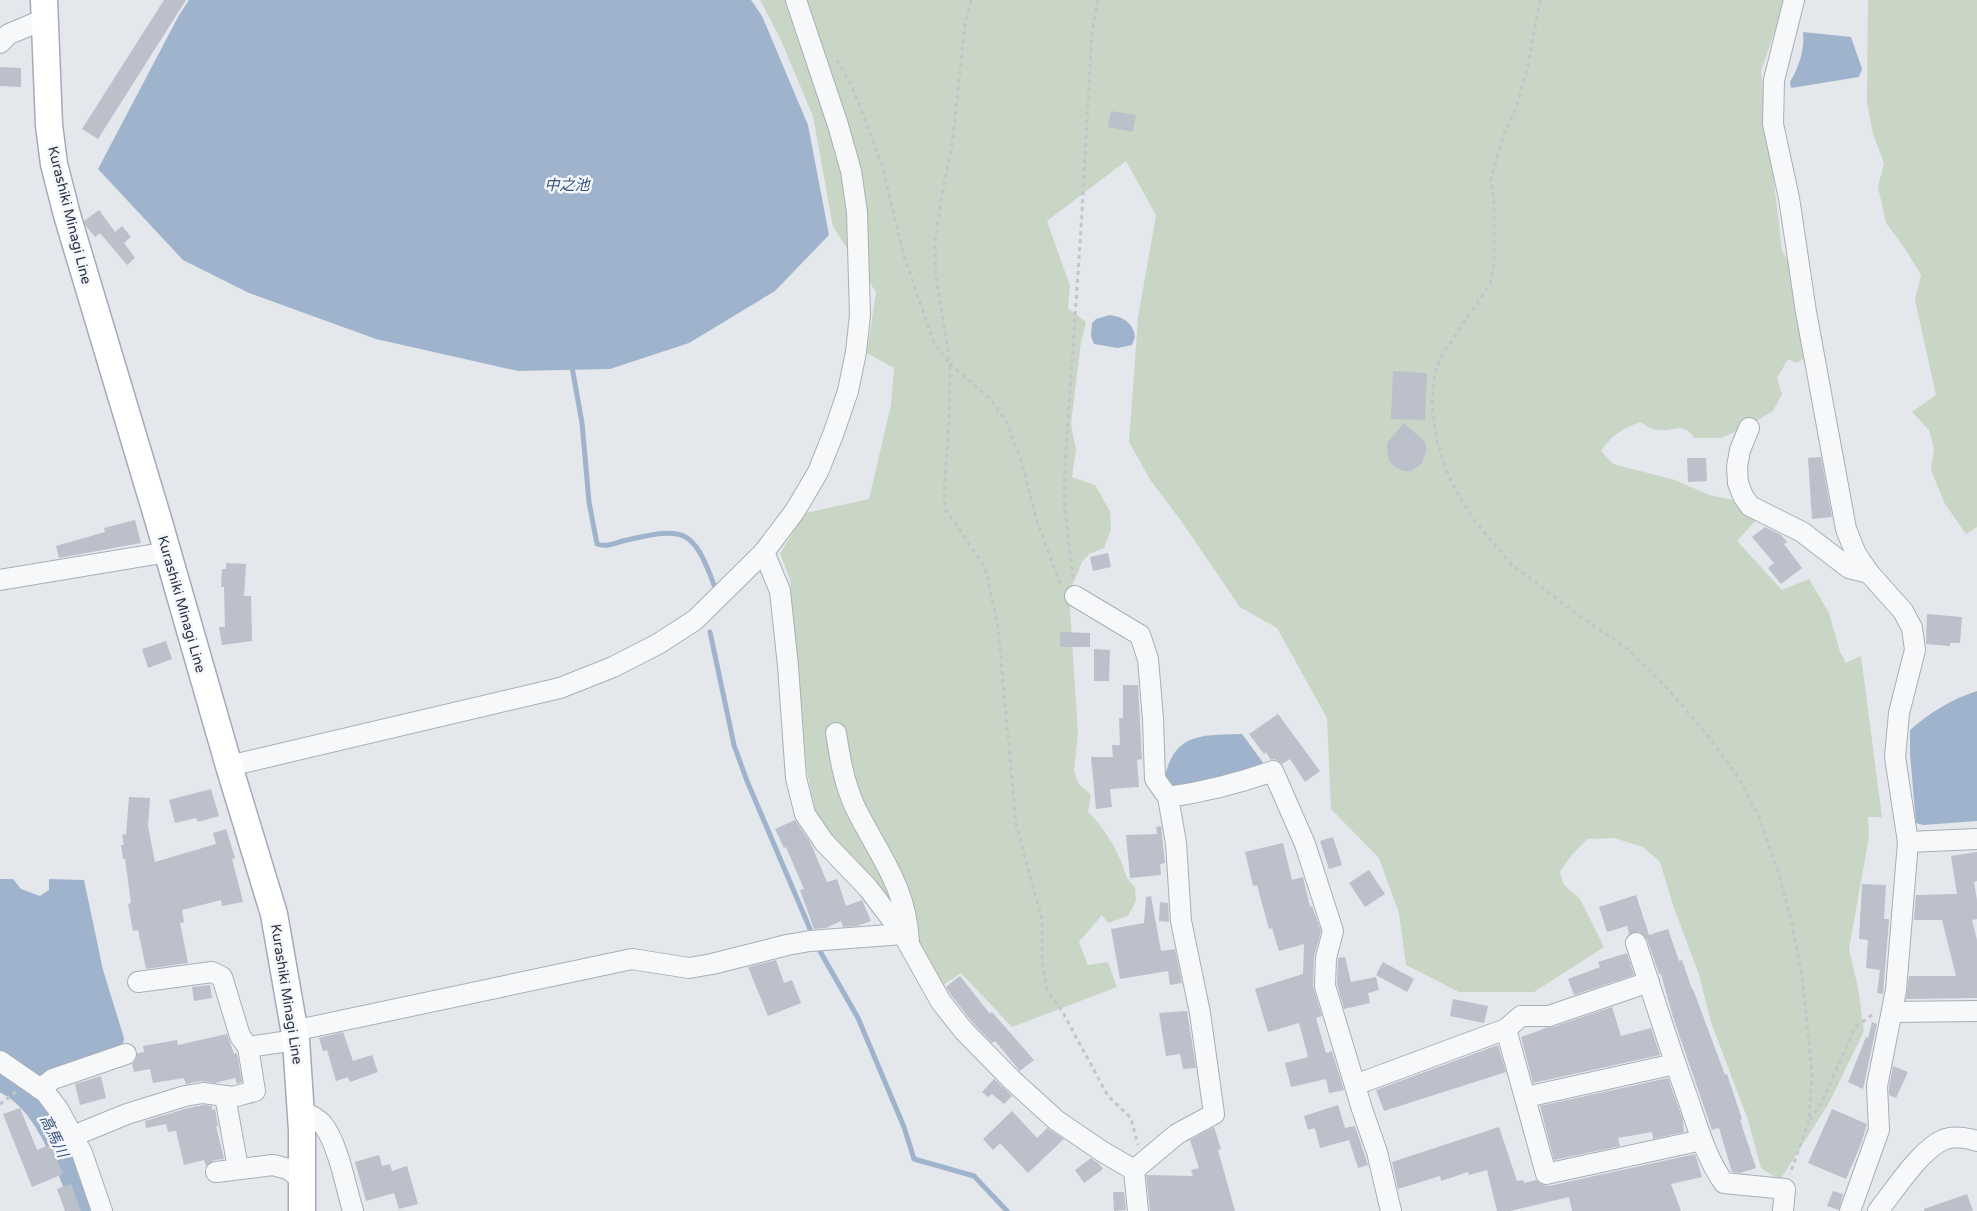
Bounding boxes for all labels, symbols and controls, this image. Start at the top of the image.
street label: Kurashiki Minagi Line [44,144,95,286]
water label: 中之池 [544,176,591,194]
street label: Kurashiki Minagi Line [154,534,209,675]
street label: Kurashiki Minagi Line [267,923,306,1066]
water label: 高馬川 [36,1112,73,1162]

